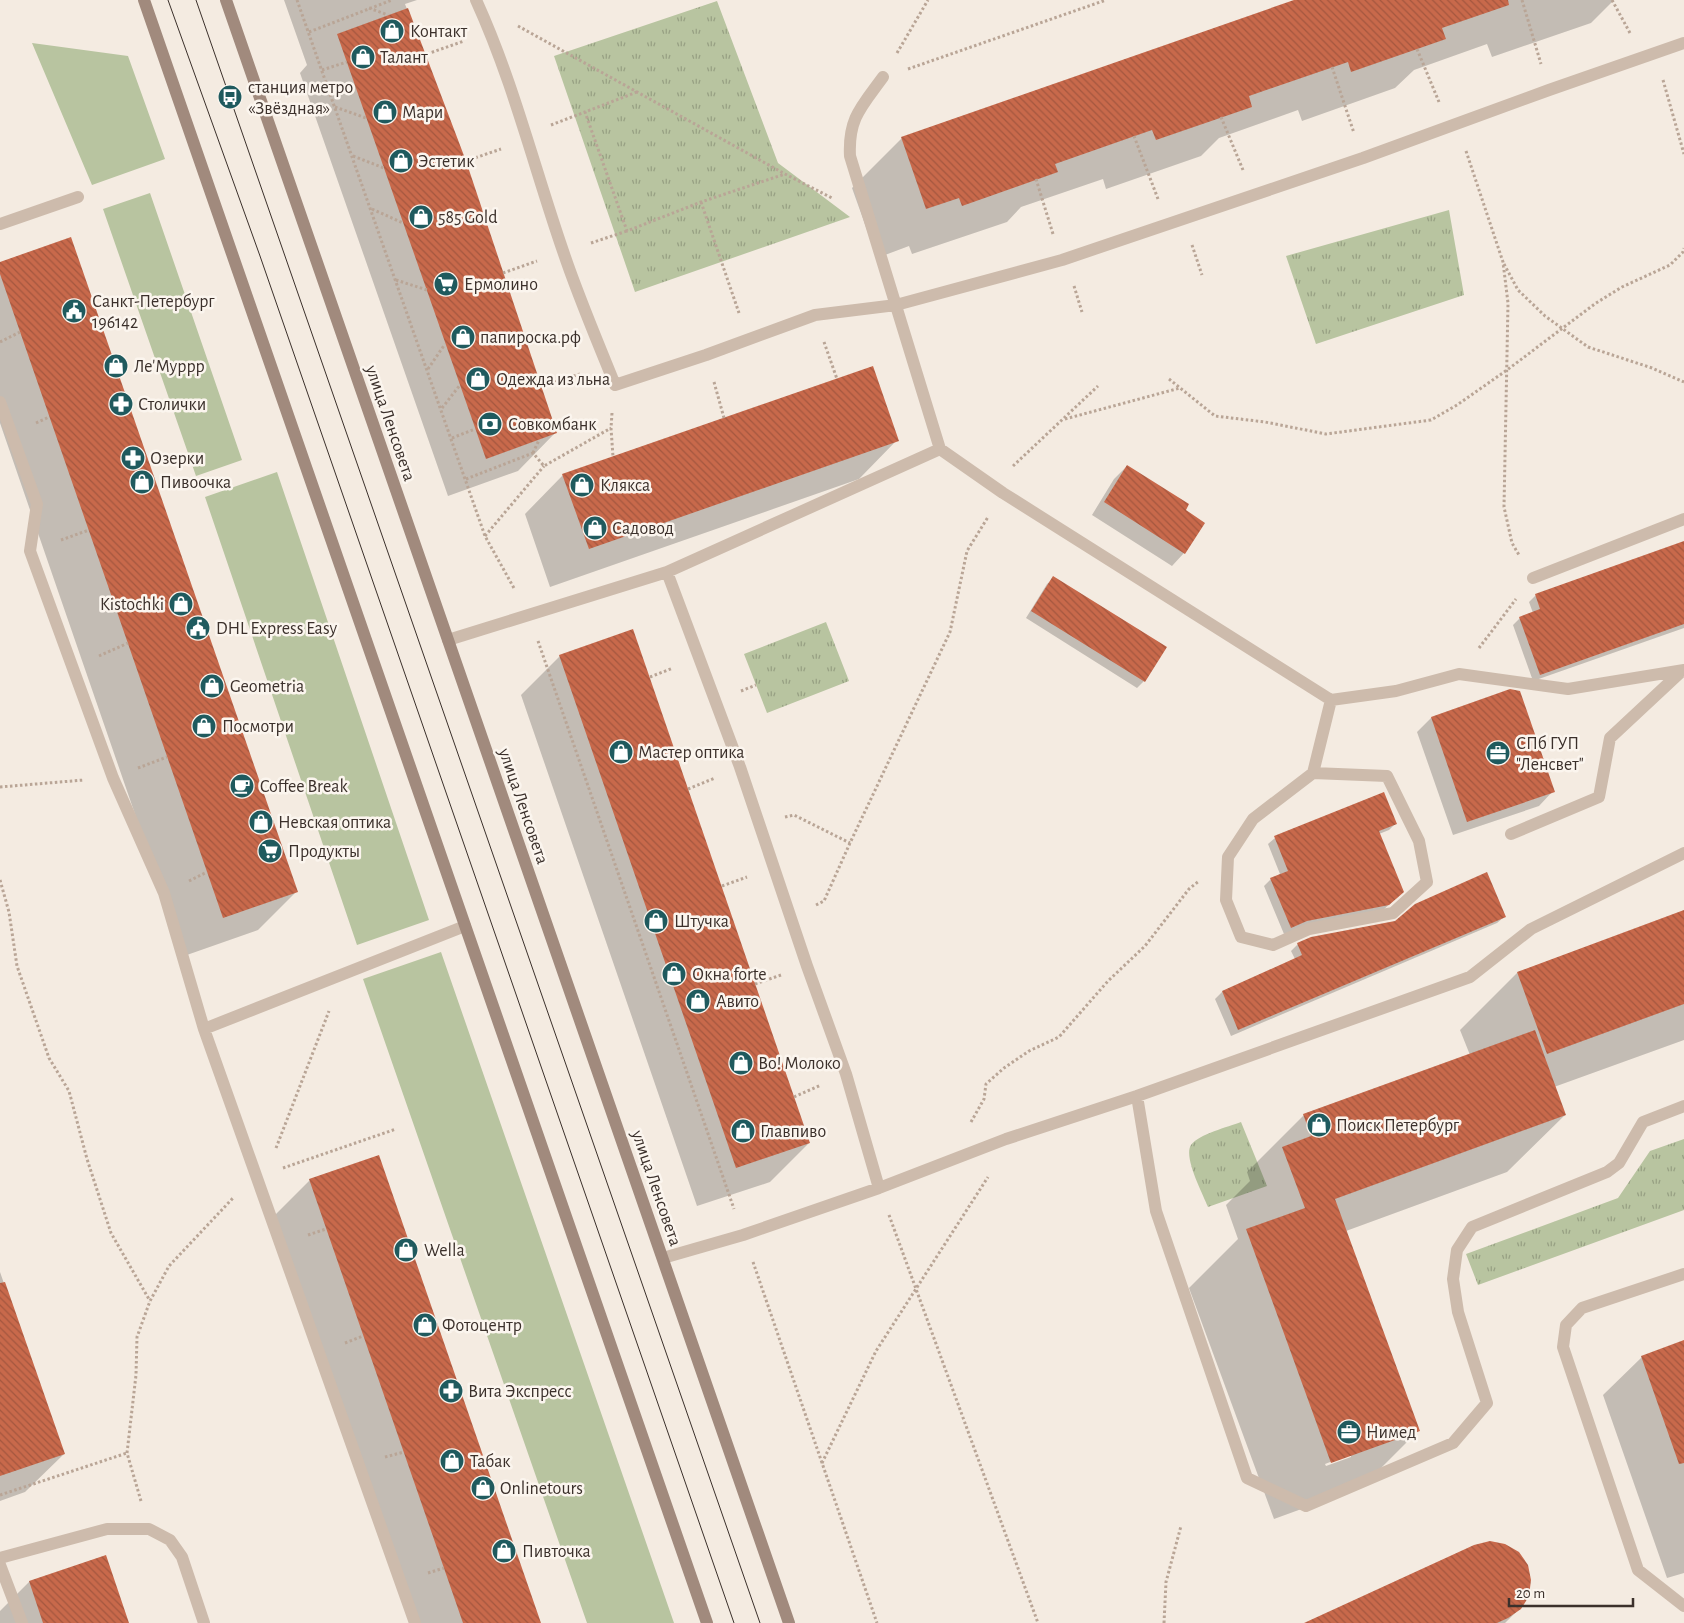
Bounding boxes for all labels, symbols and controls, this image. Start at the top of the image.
shop icon: Контакт [379,18,405,44]
place label: Контакт [410,23,468,41]
shop icon: Талант [350,44,376,70]
place label: Талант [380,49,428,67]
place label: станция метро «Звёздная» [248,79,353,118]
bus stop icon: станция метро «Звёздная» [217,84,243,110]
shop icon: Мари [372,99,398,125]
place label: Мари [402,104,443,122]
shop icon: Эстетик [388,148,414,174]
place label: Эстетик [418,153,475,171]
shop icon: 585 Gold [408,204,434,230]
place label: 585 Gold [438,209,498,227]
supermarket icon: Ермолино [433,271,459,297]
place label: Ермолино [464,276,538,294]
place label: Санкт-Петербург 196142 [92,292,215,332]
public building icon: Санкт-Петербург 196142 [61,298,87,324]
shop icon: папироска.рф [450,324,476,350]
place label: папироска.рф [480,329,581,347]
shop icon: Ле'Муррр [103,353,129,379]
place label: Ле'Муррр [134,358,205,376]
street label: улица Ленсовета [361,362,418,484]
shop icon: Одежда из льна [465,366,491,392]
place label: Одежда из льна [496,371,610,389]
pharmacy icon: Столички [108,391,134,417]
place label: Столички [138,396,206,414]
bank icon: Совкомбанк [477,411,503,437]
place label: Совкомбанк [508,415,597,434]
pharmacy icon: Озерки [120,445,146,471]
place label: Озерки [150,450,204,468]
shop icon: Пивоочка [129,469,155,495]
shop icon: Клякса [569,472,595,498]
place label: Пивоочка [160,474,231,492]
place label: Клякса [600,477,650,495]
shop icon: Садовод [582,515,608,541]
place label: Садовод [612,520,674,538]
shop icon: Kistochki [168,591,194,617]
place label: Kistochki [100,596,164,614]
public building icon: DHL Express Easy [185,615,211,641]
place label: DHL Express Easy [216,620,338,638]
shop icon: Geometria [199,673,225,699]
place label: Geometria [230,678,304,696]
shop icon: Посмотри [191,713,217,739]
place label: Посмотри [222,718,294,736]
place label: СПб ГУП "Ленсвет" [1516,734,1584,774]
shop icon: Мастер оптика [608,739,634,765]
office icon: СПб ГУП "Ленсвет" [1485,740,1511,766]
place label: Мастер оптика [638,744,744,762]
street label: улица Ленсовета [494,745,551,867]
cafe icon: Coffee Break [229,773,255,799]
place label: Coffee Break [260,778,349,796]
shop icon: Невская оптика [248,809,274,835]
place label: Невская оптика [278,814,391,832]
supermarket icon: Продукты [257,838,283,864]
place label: Продукты [288,843,360,861]
shop icon: Штучка [643,908,669,934]
place label: Штучка [674,913,729,931]
shop icon: Окна forte [661,961,687,987]
place label: Окна forte [692,966,767,984]
shop icon: Авито [685,988,711,1014]
place label: Авито [716,993,759,1011]
shop icon: Во! Молоко [728,1050,754,1076]
place label: Во! Молоко [758,1055,841,1073]
shop icon: Поиск Петербург [1306,1112,1332,1138]
place label: Поиск Петербург [1336,1116,1460,1135]
shop icon: Главпиво [730,1118,756,1144]
place label: Главпиво [760,1123,826,1141]
street label: улица Ленсовета [627,1127,684,1249]
shop icon: Wella [393,1237,419,1263]
place label: Wella [424,1242,465,1260]
shop icon: Фотоцентр [412,1312,438,1338]
place label: Фотоцентр [442,1317,522,1335]
pharmacy icon: Вита Экспресс [438,1378,464,1404]
place label: Вита Экспресс [468,1383,572,1401]
office icon: Нимед [1336,1419,1362,1445]
place label: Нимед [1366,1424,1416,1442]
shop icon: Табак [439,1448,465,1474]
place label: Табак [470,1452,511,1471]
shop icon: Onlinetours [470,1475,496,1501]
place label: Onlinetours [500,1480,583,1498]
shop icon: Пивточка [491,1538,517,1564]
place label: Пивточка [522,1543,591,1561]
scale bar [1509,1576,1633,1608]
text: 20 m [1516,1586,1545,1601]

